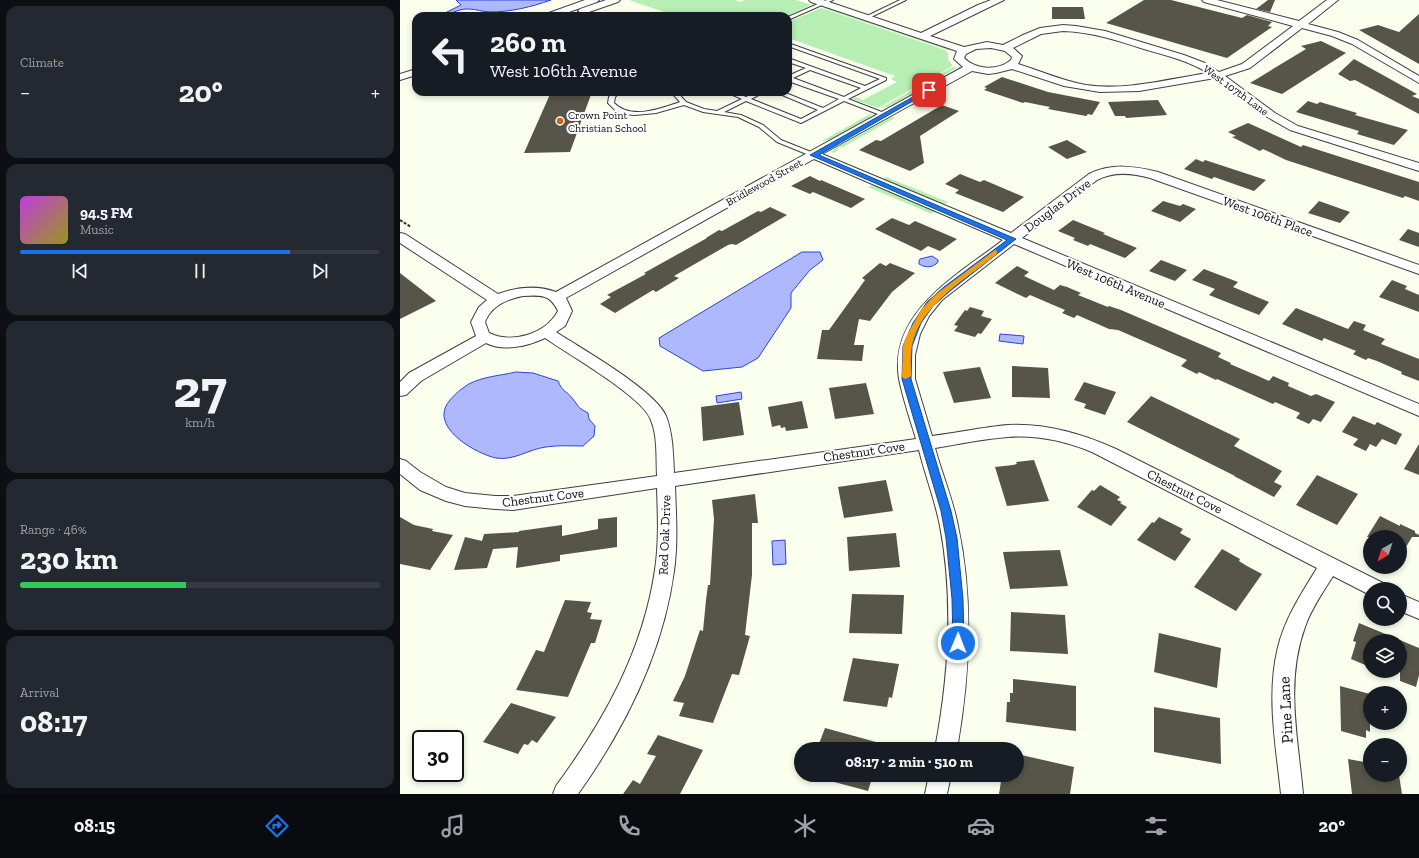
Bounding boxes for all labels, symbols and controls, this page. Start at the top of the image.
text: 260 m [490,26,566,59]
icon: left [424,28,476,80]
text: Climate [20,55,64,70]
text: West 106th Avenue [490,60,637,82]
street label: West 107th Lane [1201,62,1271,118]
pin [912,73,946,107]
text: 20° [178,74,223,110]
text: − [20,79,30,106]
text: + [371,79,380,106]
icon: arrive [918,79,940,101]
place label: Crown Point Christian School [568,109,646,135]
marker: Crown Point Christian School [555,116,565,126]
street label: Bridlewood Street [724,156,806,209]
street label: Douglas Drive [1021,176,1093,235]
street label: West 106th Place [1221,193,1315,240]
text: 94.5 FM [80,204,133,222]
text: Music [80,222,114,237]
street label: West 106th Avenue [1064,256,1168,311]
icon: previous [69,260,91,282]
icon: pause [189,260,211,282]
icon: next [309,260,331,282]
text: 27 [173,358,227,420]
text: km/h [185,415,215,430]
street label: Chestnut Cove [822,438,906,465]
street label: Chestnut Cove [1145,466,1225,517]
street label: Chestnut Cove [501,485,585,510]
street label: Red Oak Drive [656,495,673,575]
text: Range · 46% [20,522,87,537]
north arrow [1363,530,1407,574]
map controls [1363,530,1407,782]
text: 230 km [20,541,118,577]
button: search [1363,582,1407,626]
position arrow [937,622,979,664]
button: layers [1363,634,1407,678]
street label: Pine Lane [1274,676,1297,744]
text: Arrival [20,685,59,700]
button: + [1363,686,1407,730]
text: 08:17 [20,704,87,740]
speed limit sign: 30 [412,730,464,782]
button: − [1363,738,1407,782]
text: 08:17 · 2 min · 510 m [845,753,973,771]
icon: directions [263,812,291,840]
icon: music [439,812,467,840]
icon: phone [615,812,643,840]
icon: climate [791,812,819,840]
icon: car [967,812,995,840]
icon: filters [1142,812,1170,840]
text: 08:15 [74,815,115,837]
text: 20° [1318,815,1345,837]

